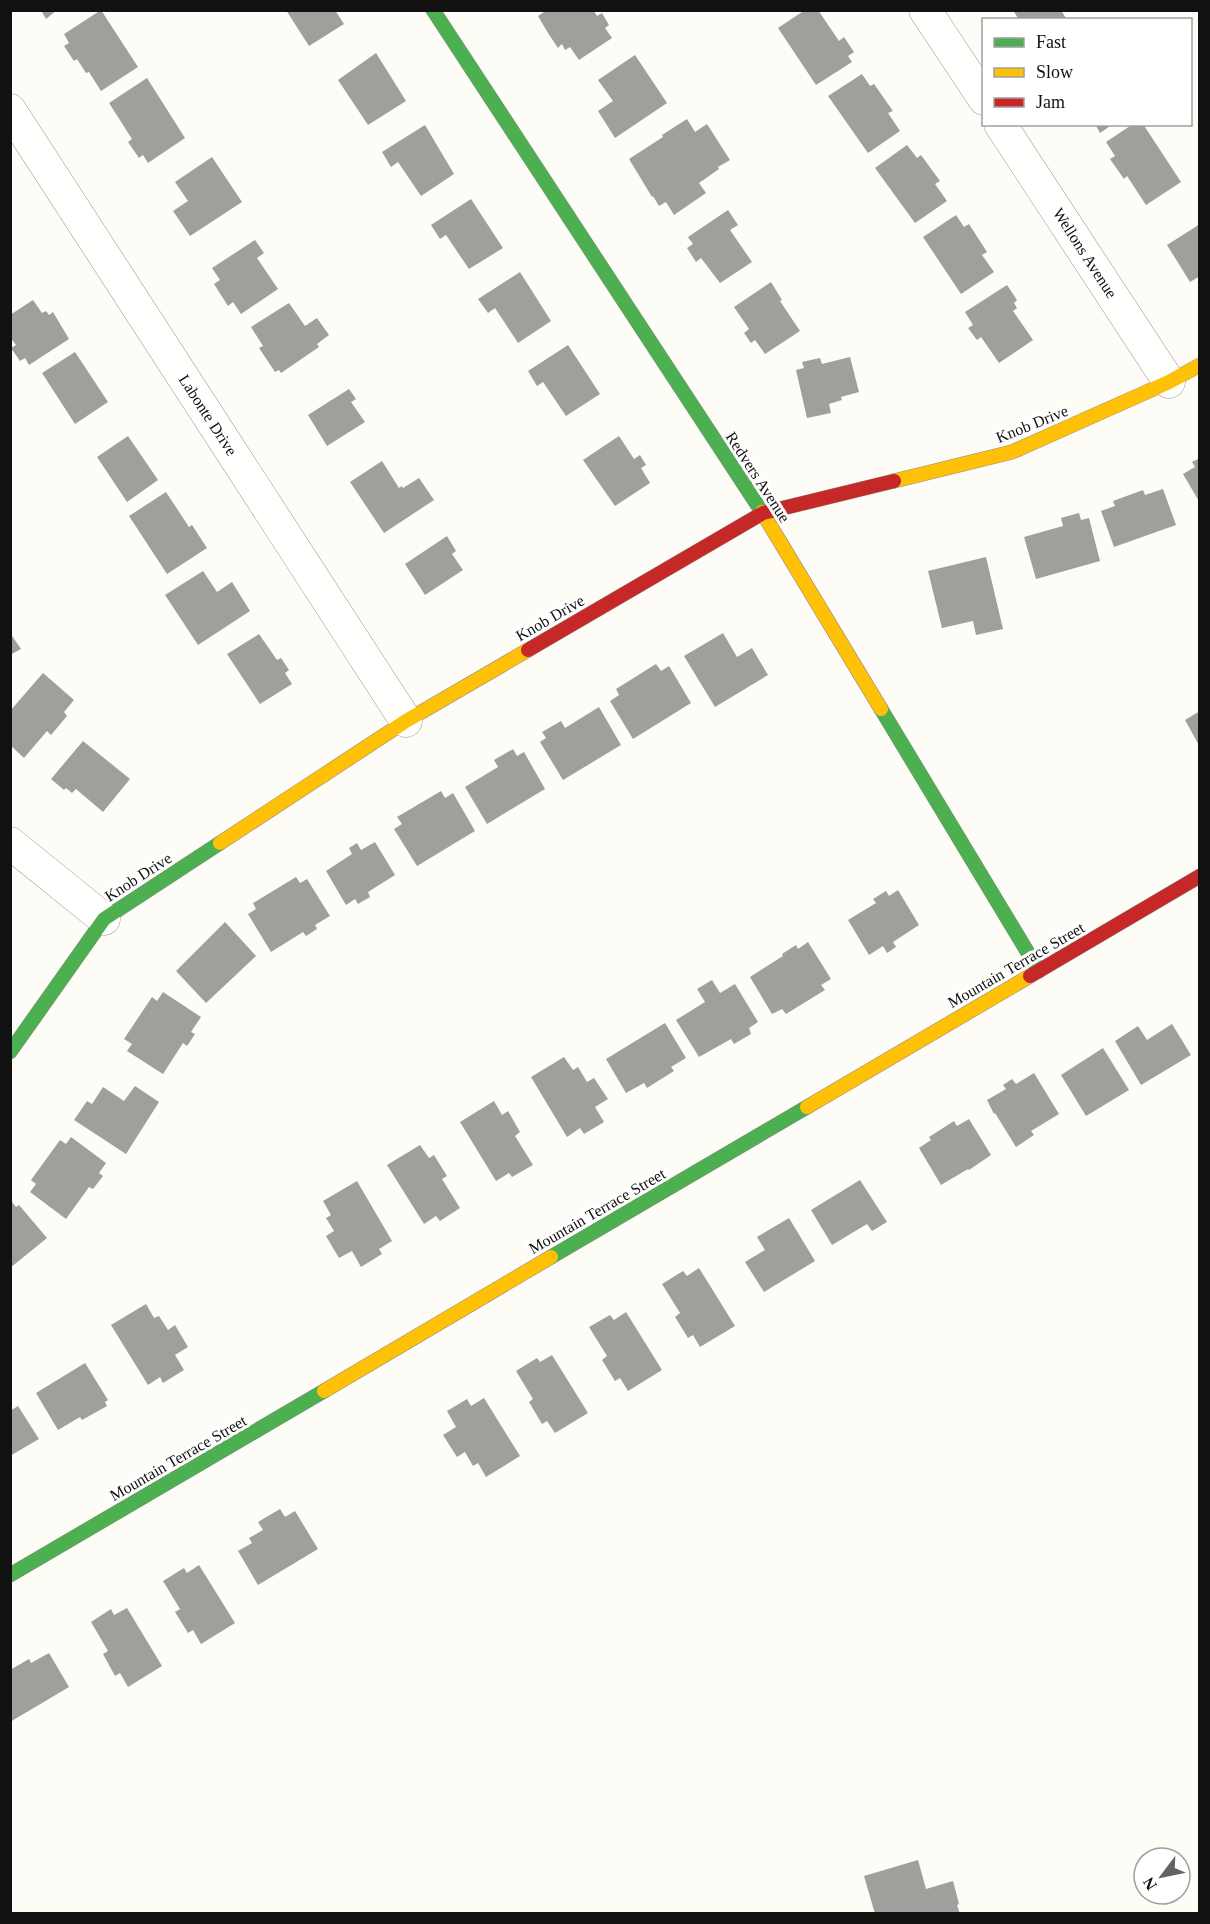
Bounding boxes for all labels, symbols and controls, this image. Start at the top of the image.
legend [982,18,1192,126]
text: Fast [1036,32,1066,52]
text: Slow [1036,62,1073,82]
text: Jam [1036,92,1065,112]
street label: Wellons Avenue [1050,205,1120,301]
street label: Labonte Drive [176,371,240,459]
street label: Knob Drive [994,402,1070,446]
street label: Redvers Avenue [723,429,793,525]
street label: Knob Drive [513,592,587,644]
street label: Knob Drive [102,849,174,905]
street label: Mountain Terrace Street [945,919,1088,1011]
street label: Mountain Terrace Street [526,1165,669,1257]
street label: Mountain Terrace Street [107,1412,250,1504]
north arrow [1132,1846,1192,1906]
text: N [1139,1874,1160,1893]

